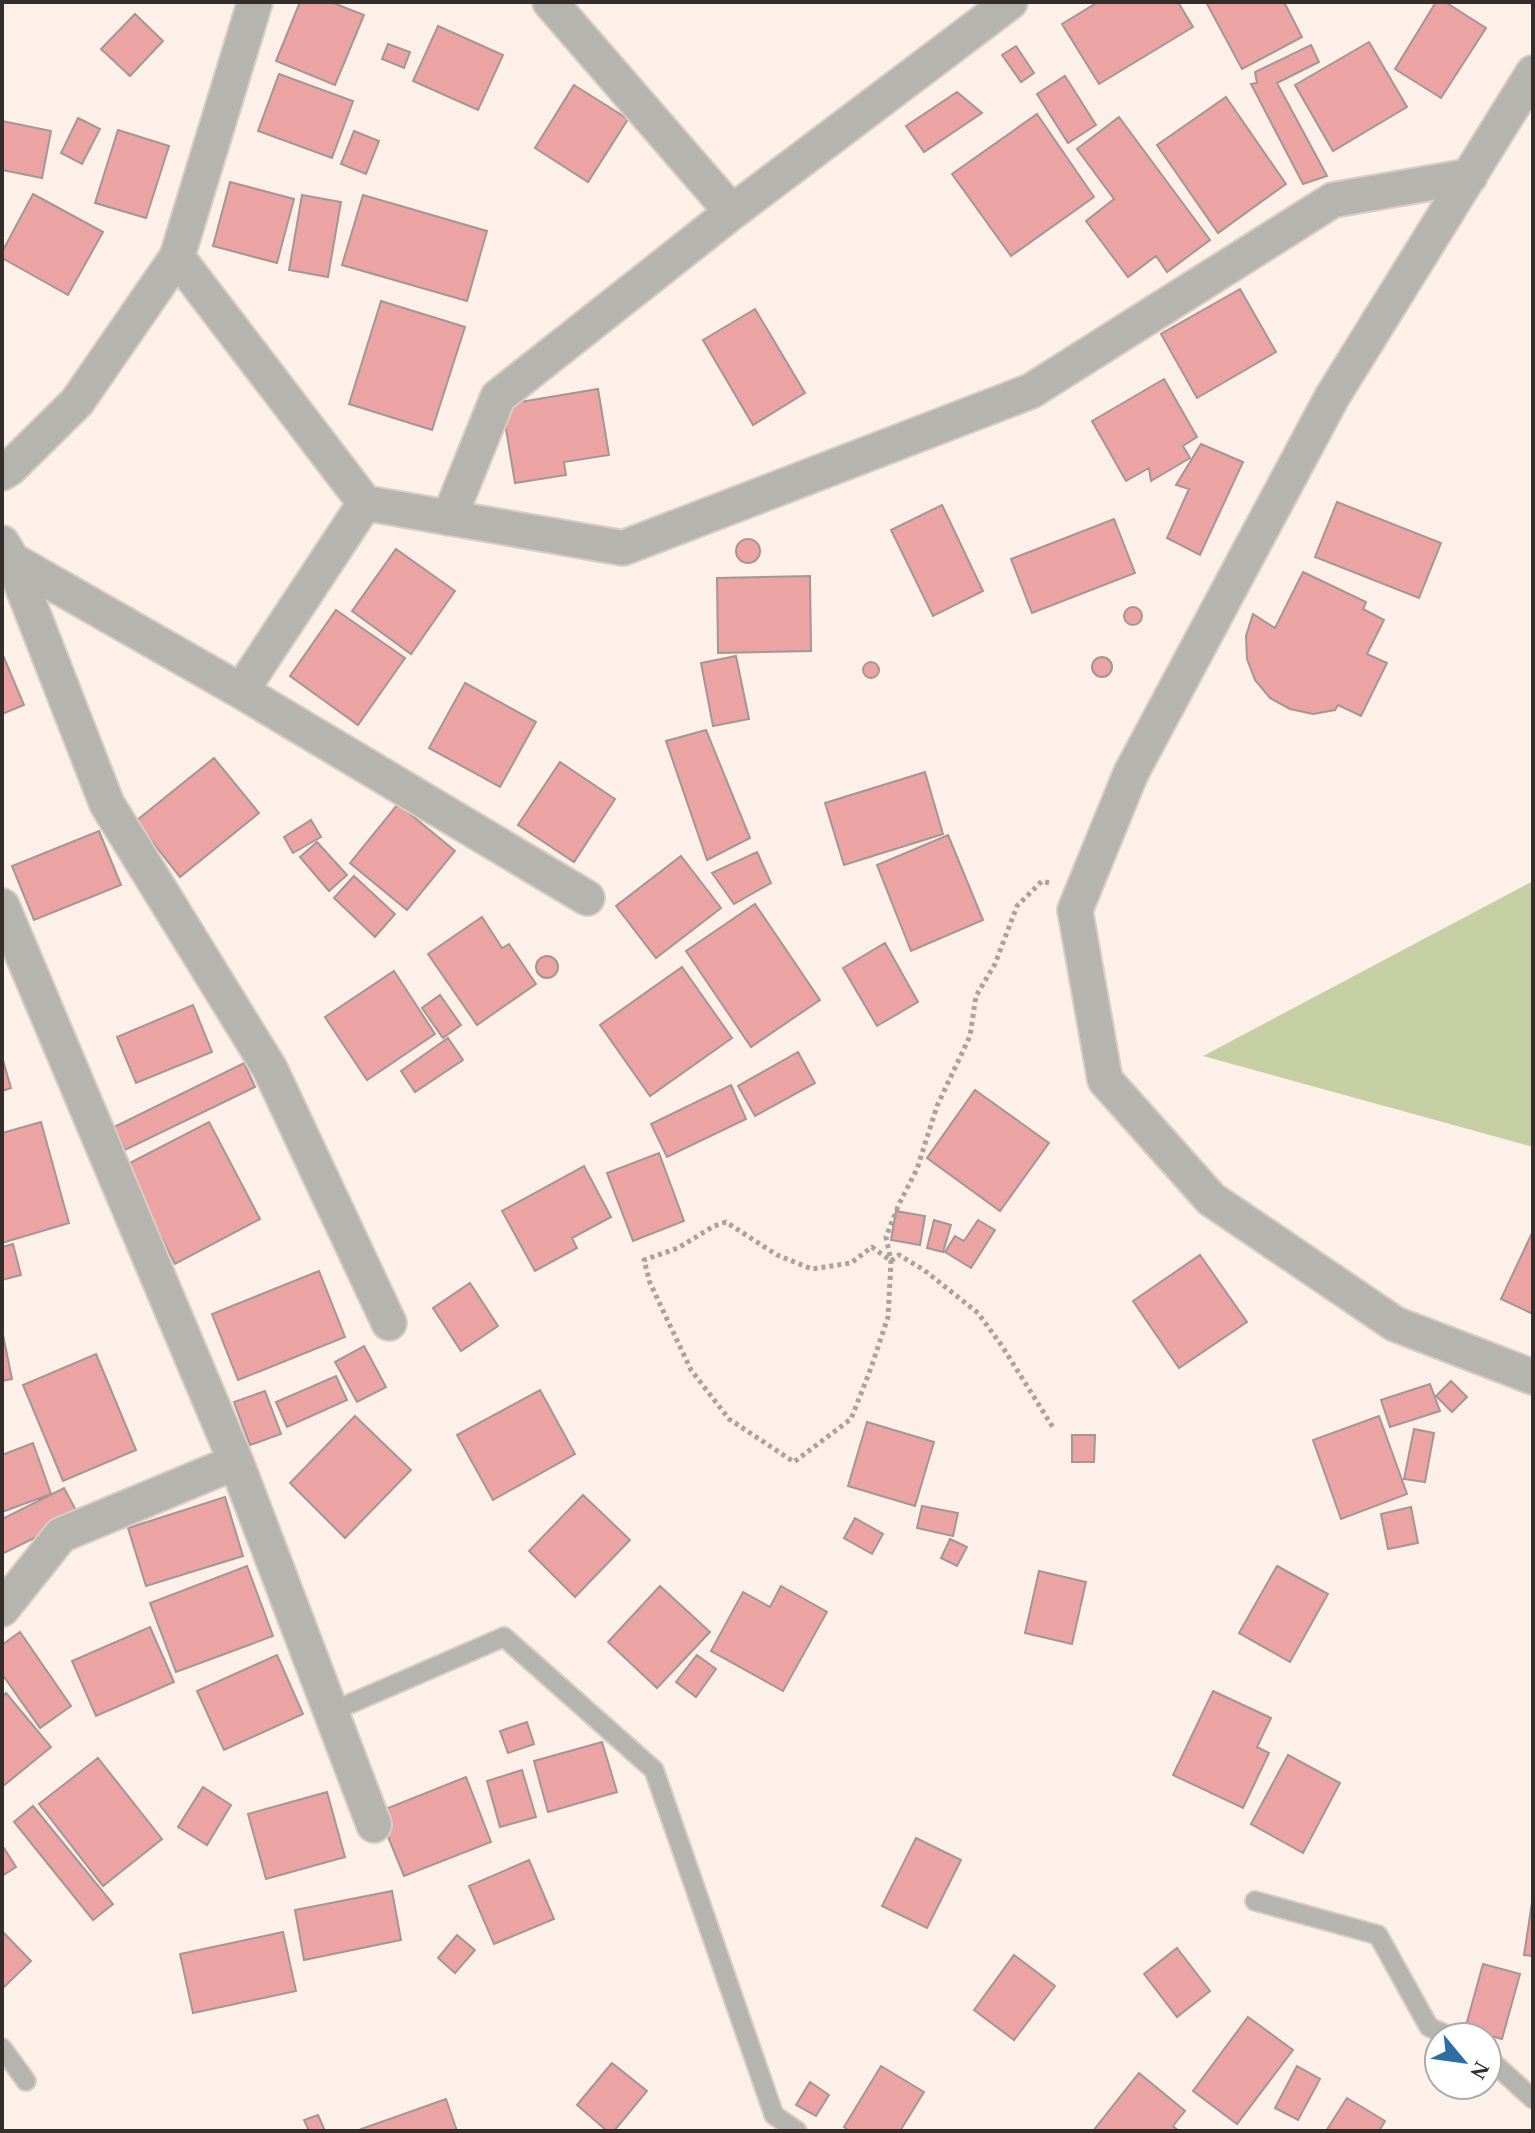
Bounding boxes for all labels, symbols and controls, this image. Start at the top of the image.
north arrow [1423,2021,1503,2101]
text: N [1465,2057,1495,2084]

